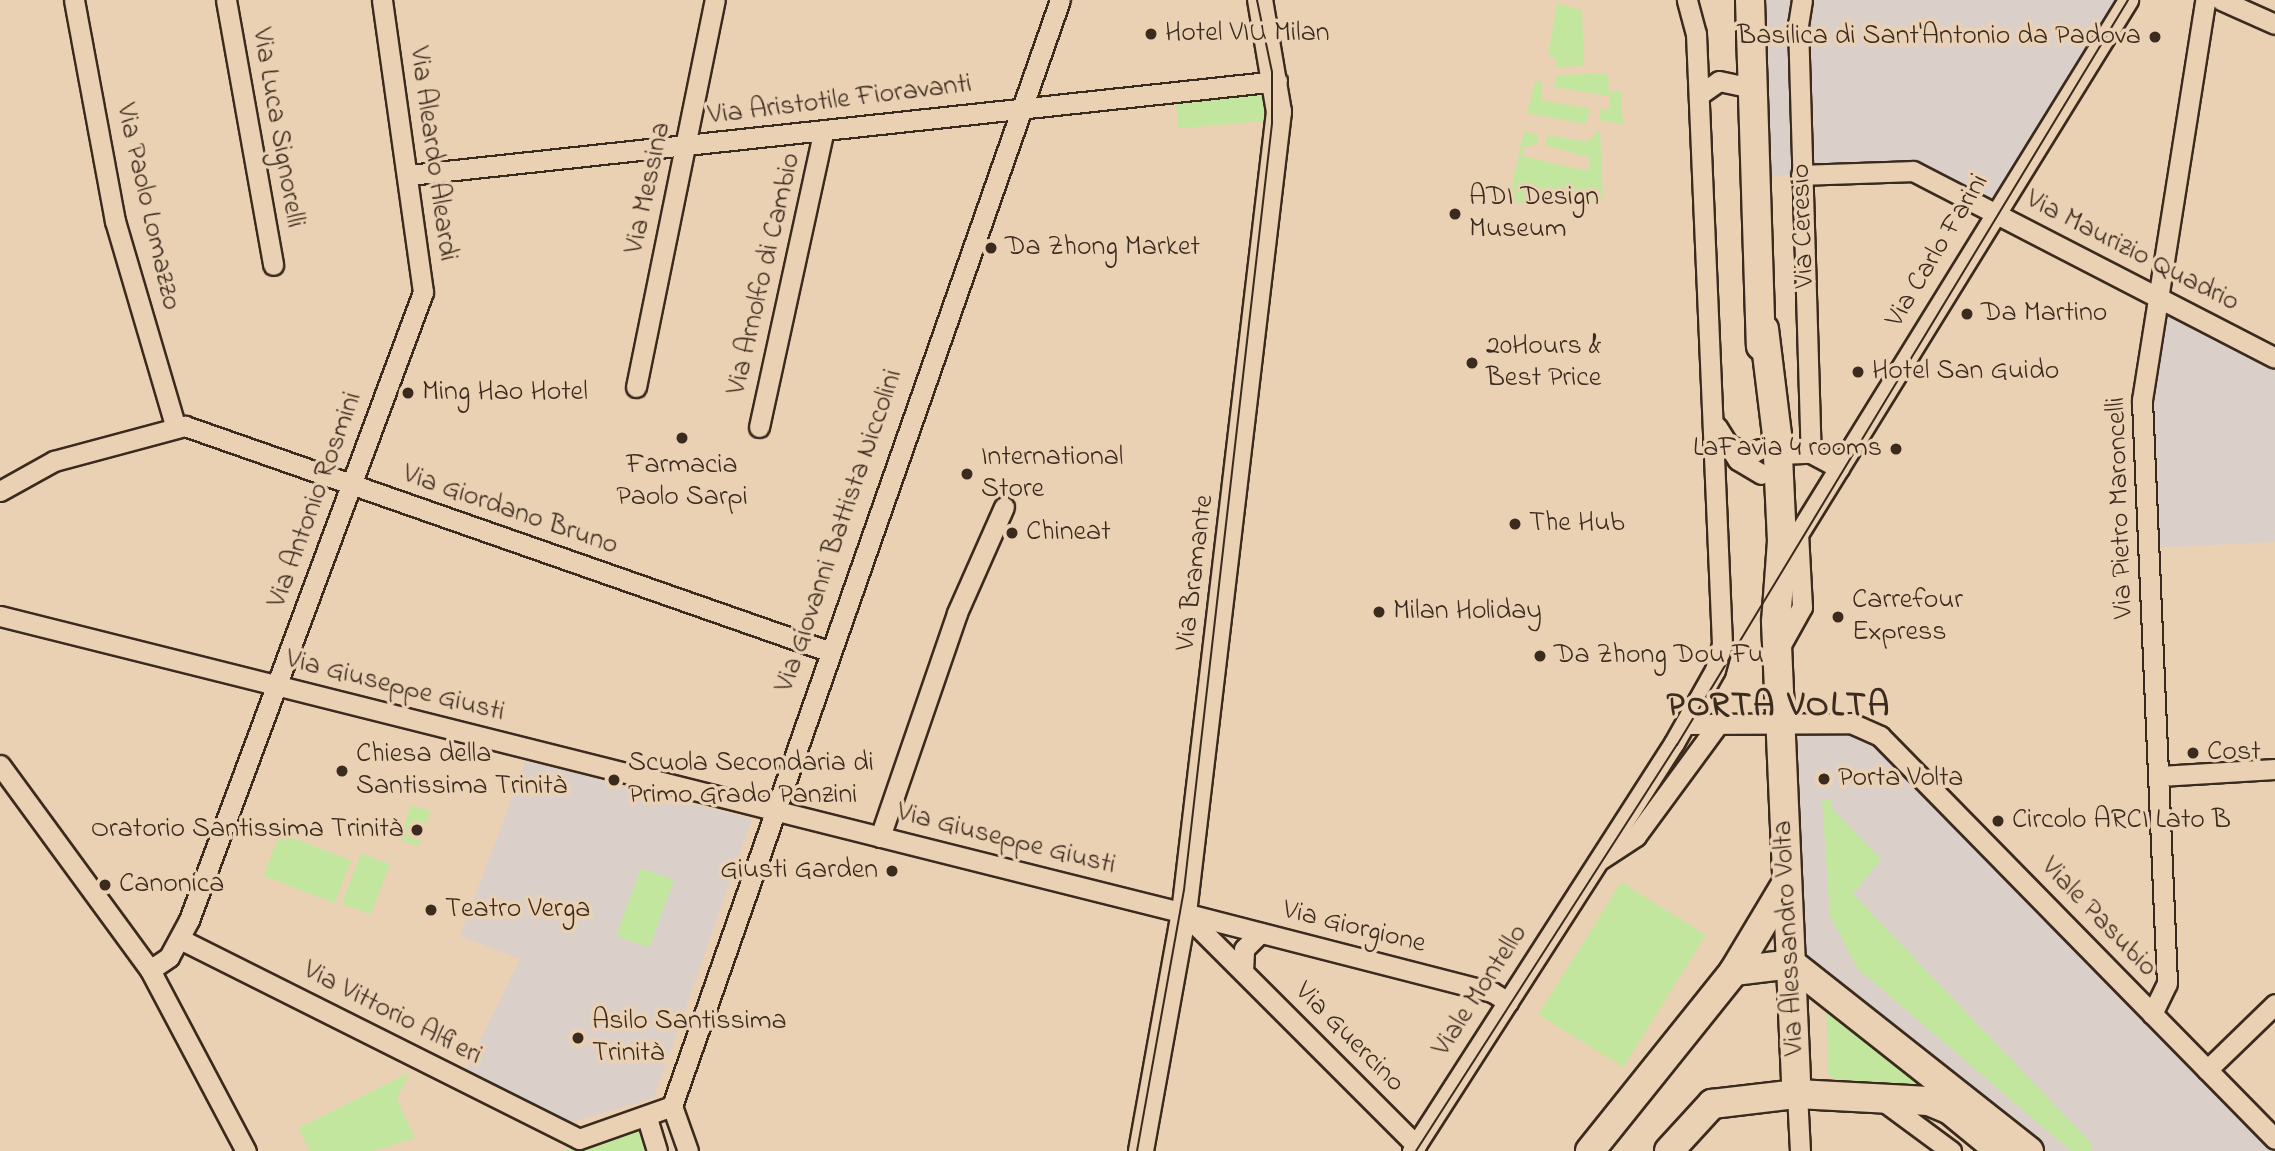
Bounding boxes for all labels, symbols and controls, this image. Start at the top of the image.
place label: Hotel VIU Milan [1165,17,1330,51]
place label: Basilica di Sant'Antonio da Padova [1737,20,2141,54]
street label: Via Luca Signorelli [243,26,311,230]
marker: Hotel VIU Milan [1143,26,1159,42]
marker: Basilica di Sant'Antonio da Padova [2147,29,2163,45]
street label: Via Aleardo Aleardi [400,45,464,263]
street label: Via Aristotile Fioravanti [706,68,974,134]
street label: Via Paolo Lomazzo [107,100,187,314]
street label: Via Messina [619,119,679,257]
street label: Via Arnolfo di Cambio [721,150,809,398]
street label: Via Ceresio [1785,163,1823,289]
street label: Via Carlo Farini [1879,168,1997,334]
place label: ADI Design Museum [1469,181,1599,247]
street label: Via Maurizio Quadrio [2020,184,2244,320]
marker: ADI Design Museum [1447,206,1463,222]
place label: Da Zhong Market [1005,231,1200,265]
marker: Da Zhong Market [983,240,999,256]
place label: Da Martino [1981,297,2107,331]
marker: Da Martino [1959,306,1975,322]
place label: 20Hours & Best Price [1486,330,1601,396]
marker: 20Hours & Best Price [1464,355,1480,371]
place label: Hotel San Guido [1872,355,2059,389]
marker: Hotel San Guido [1850,364,1866,380]
street label: Via Giovanni Battista Niccolini [769,365,911,697]
place label: Ming Hao Hotel [422,376,588,410]
marker: Ming Hao Hotel [400,385,416,401]
street label: Via Antonio Rosmini [261,388,371,612]
street label: Via Pietro Maroncelli [2100,396,2142,620]
marker: Farmacia Paolo Sarpi [674,430,690,446]
place label: LaFavia 4 rooms [1693,432,1882,466]
place label: International Store [981,441,1124,507]
marker: LaFavia 4 rooms [1888,441,1904,457]
place label: Farmacia Paolo Sarpi [616,449,748,515]
street label: Via Giordano Bruno [398,458,622,564]
marker: International Store [959,466,975,482]
street label: Via Bramante [1170,493,1222,653]
place label: The Hub [1529,507,1625,541]
place label: Chineat [1026,516,1111,550]
marker: The Hub [1507,516,1523,532]
marker: Chineat [1004,525,1020,541]
place label: Carrefour Express [1852,584,1963,650]
place label: Milan Holiday [1393,595,1542,629]
marker: Milan Holiday [1371,604,1387,620]
marker: Carrefour Express [1830,609,1846,625]
place label: Da Zhong Dou Fu [1554,639,1764,673]
street label: Via Giuseppe Giusti [282,644,508,730]
marker: Da Zhong Dou Fu [1532,648,1548,664]
district label: PORTA VOLTA [1668,686,1890,728]
place label: Cost [2207,736,2261,770]
place label: Chiesa della Santissima Trinità [356,738,567,804]
marker: Cost [2185,745,2201,761]
place label: Scuola Secondaria di Primo Grado Panzini [628,747,874,813]
place label: Porta Volta [1838,762,1963,796]
marker: Chiesa della Santissima Trinità [334,763,350,779]
marker: Porta Volta [1816,771,1832,787]
marker: Scuola Secondaria di Primo Grado Panzini [606,772,622,788]
street label: Via Giuseppe Giusti [893,797,1119,883]
place label: Circolo ARCI Lato B [2012,804,2231,838]
place label: Oratorio Santissima Trinità [91,813,403,847]
marker: Circolo ARCI Lato B [1990,813,2006,829]
street label: Via Alessandro Volta [1767,819,1813,1057]
marker: Oratorio Santissima Trinità [409,822,425,838]
street label: Viale Pasubio [2033,851,2163,985]
place label: Giusti Garden [720,854,878,888]
marker: Giusti Garden [884,863,900,879]
place label: Canonica [119,868,224,902]
marker: Canonica [97,877,113,893]
place label: Teatro Verga [445,893,590,927]
street label: Via Giorgione [1279,894,1429,962]
marker: Teatro Verga [423,902,439,918]
street label: Viale Montello [1426,919,1536,1063]
street label: Via Vittorio Alfieri [297,954,487,1074]
street label: Via Guercino [1287,976,1411,1100]
place label: Asilo Santissima Trinità [592,1005,787,1071]
marker: Asilo Santissima Trinità [570,1030,586,1046]

